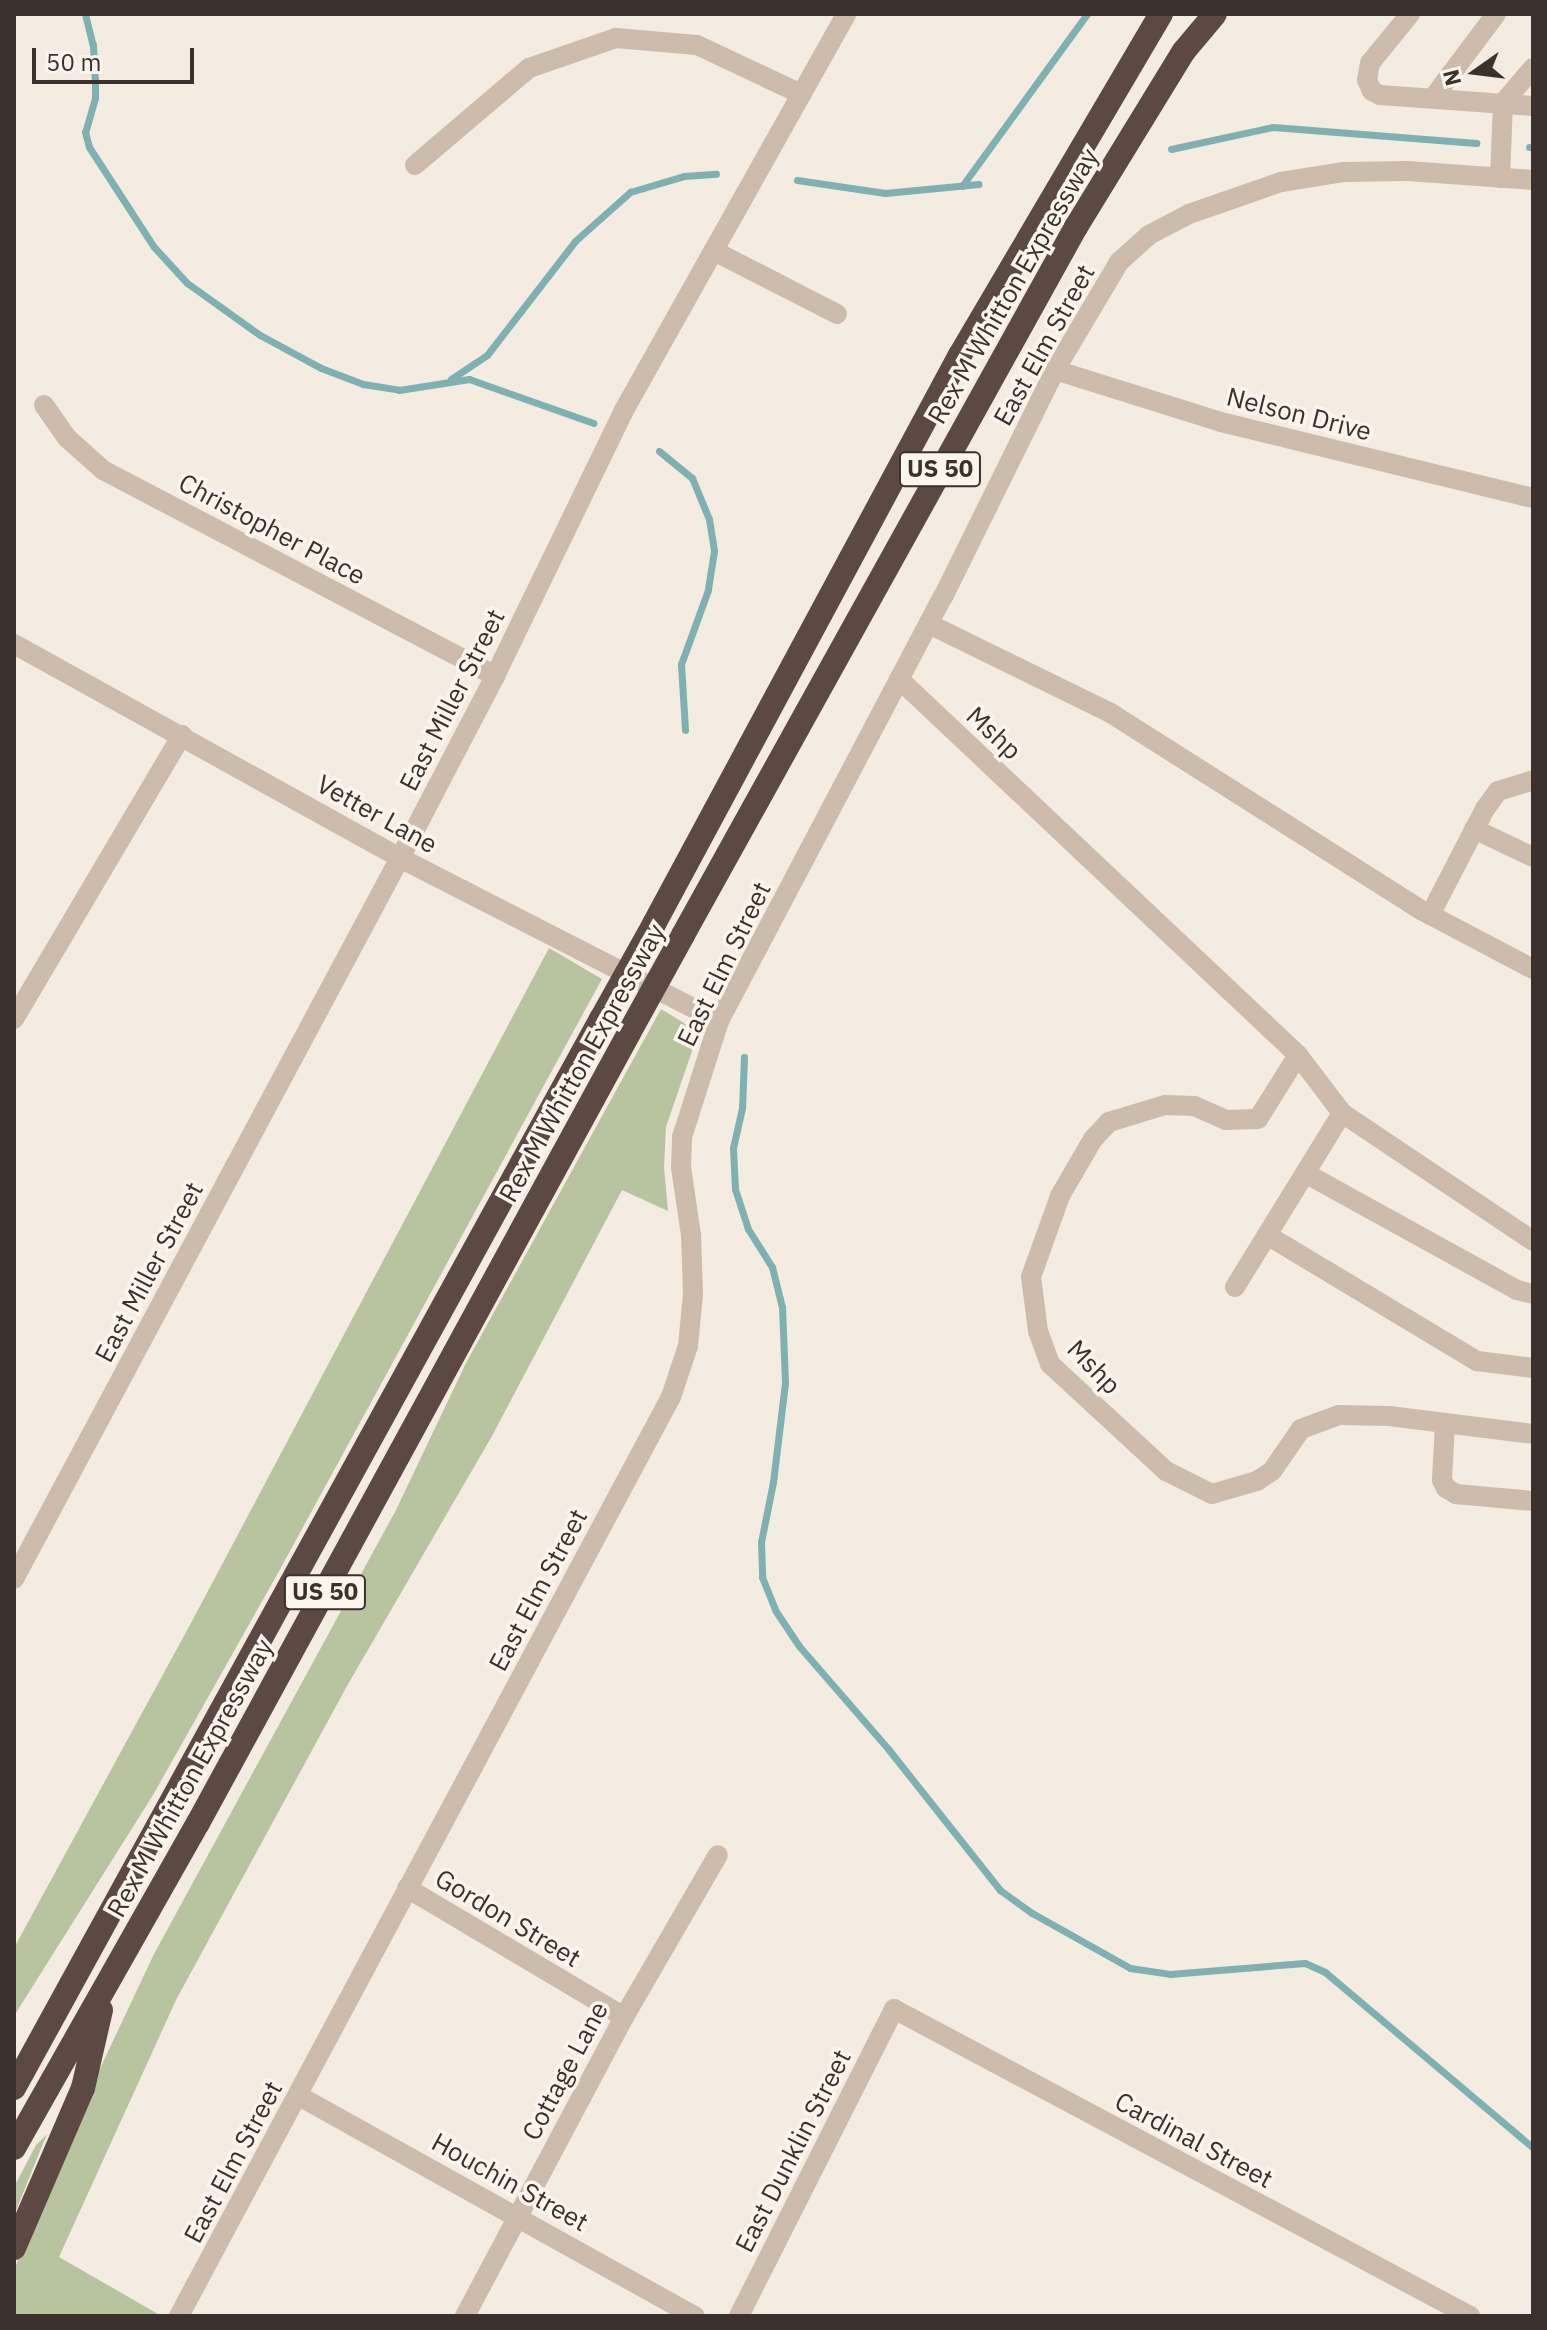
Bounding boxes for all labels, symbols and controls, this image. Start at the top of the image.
scale bar [36,32,198,82]
north arrow [1435,32,1515,112]
text: 50 m [46,46,101,78]
text: N [1435,67,1467,89]
street label: Rex M Whitton Expressway [921,143,1105,429]
street label: East Elm Street [987,259,1101,431]
street label: Nelson Drive [1223,381,1375,447]
road number: US 50 [898,449,982,489]
street label: Christopher Place [173,467,371,591]
street label: East Miller Street [393,604,511,796]
street label: Mshp [960,700,1028,766]
street label: Vetter Lane [311,768,443,860]
street label: East Elm Street [671,877,777,1051]
street label: Rex M Whitton Expressway [492,919,672,1207]
street label: East Miller Street [88,1177,210,1367]
street label: Mshp [1061,1333,1127,1401]
street label: East Elm Street [482,1504,594,1676]
road number: US 50 [283,1572,367,1612]
street label: Rex M Whitton Expressway [100,1634,280,1922]
street label: Gordon Street [430,1862,586,1974]
street label: Cottage Lane [515,1996,615,2146]
street label: East Dunklin Street [728,2044,858,2258]
street label: East Elm Street [177,2076,289,2248]
street label: Cardinal Street [1110,2085,1278,2195]
street label: Houchin Street [426,2126,594,2238]

